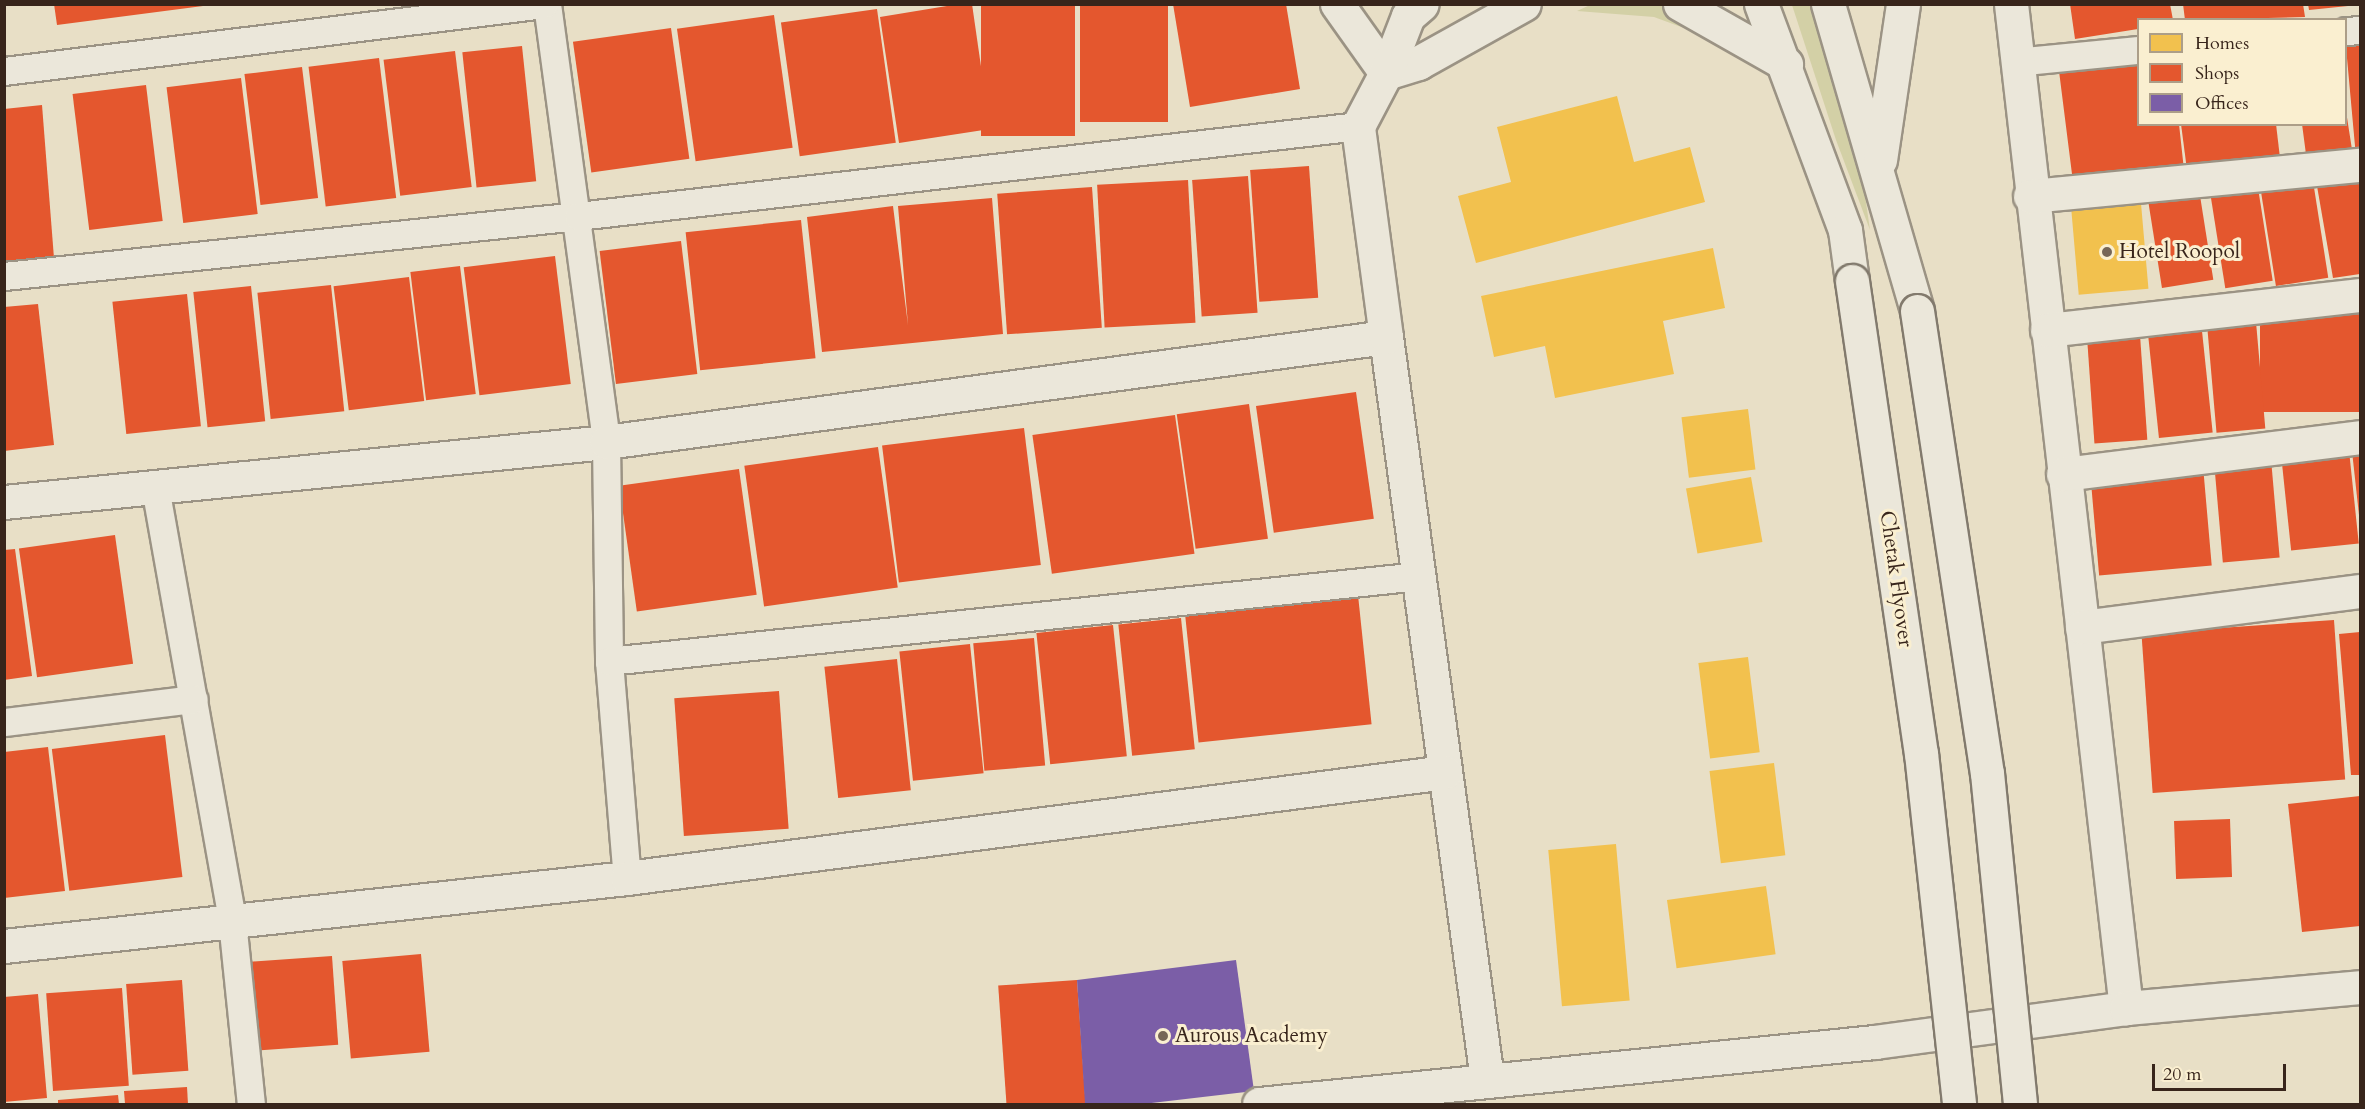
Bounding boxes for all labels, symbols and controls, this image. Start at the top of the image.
legend [2137,18,2347,126]
text: Homes [2195,31,2249,56]
text: Shops [2195,61,2239,86]
text: Offices [2195,91,2249,116]
place label: Hotel Roopol [2119,239,2240,265]
marker: Hotel Roopol [2100,245,2114,259]
street label: Chetak Flyover [1874,509,1918,649]
place label: Aurous Academy [1175,1023,1328,1049]
marker: Aurous Academy [1156,1029,1170,1043]
scale bar [2155,1052,2288,1090]
text: 20 m [2163,1062,2202,1087]

